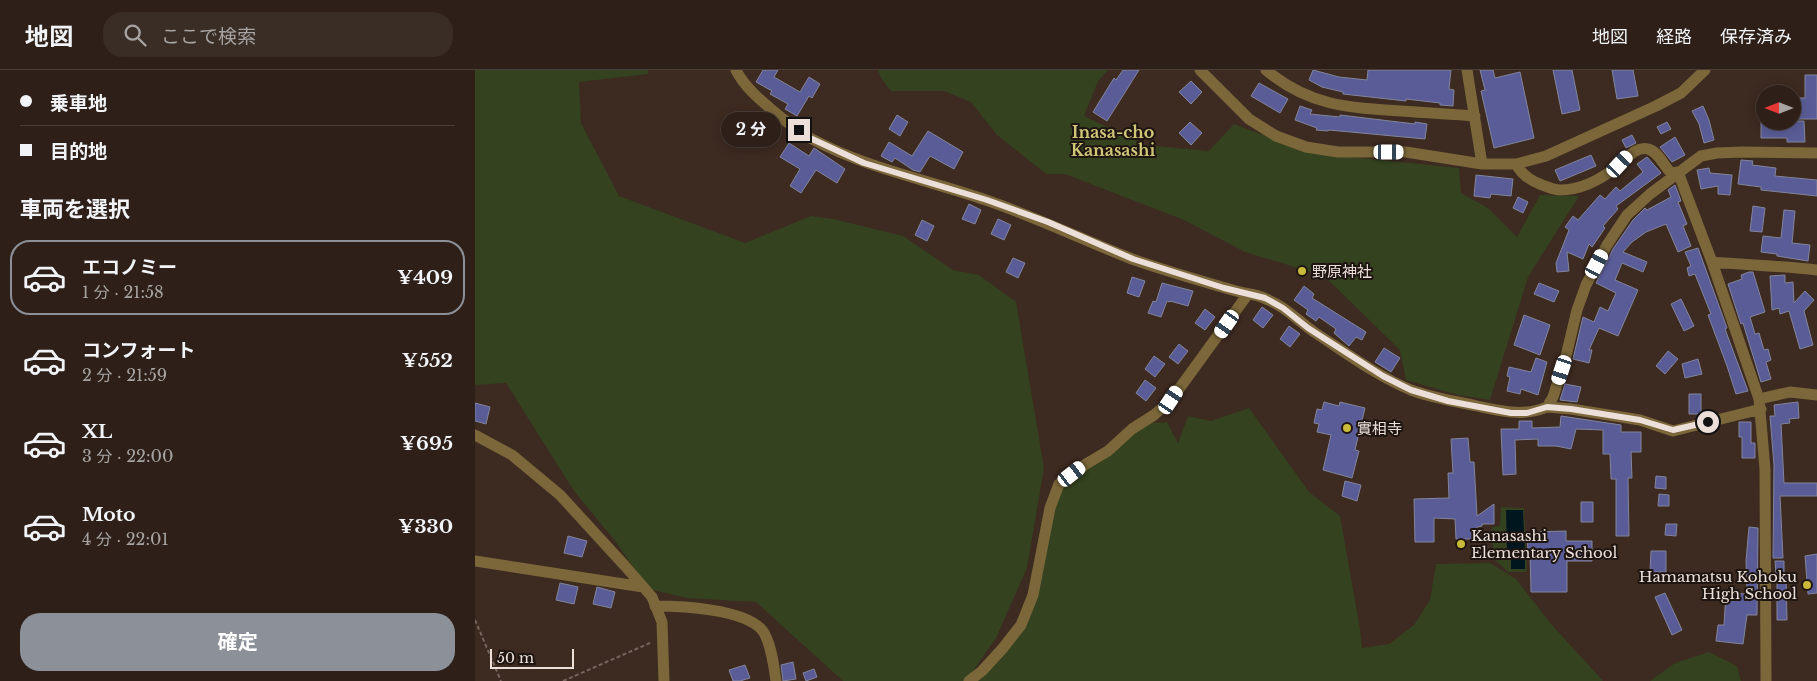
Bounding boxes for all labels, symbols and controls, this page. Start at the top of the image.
search box [103,12,453,57]
icon: search [121,21,149,49]
text: 地図 [25,22,73,51]
text: ここで検索 [161,25,256,48]
text: 地図 [1592,26,1628,48]
text: 経路 [1656,26,1692,48]
text: 保存済み [1720,26,1792,48]
north arrow [1756,85,1801,130]
map controls [1756,85,1801,130]
text: 乗車地 [50,92,107,115]
callout: 2 分 [721,112,781,148]
text: 2 分 [736,119,766,139]
route end [788,119,810,141]
district label: Inasa-cho Kanasashi [1071,122,1155,160]
text: 目的地 [50,140,107,163]
car [1374,145,1404,160]
car [1604,148,1635,180]
text: 車両を選択 [20,196,130,223]
car [1583,247,1610,281]
icon: car [22,255,67,300]
text: エコノミー [82,256,177,279]
place label: 野原神社 [1312,262,1372,281]
marker: 野原神社 [1296,265,1308,277]
text: ¥409 [397,266,453,289]
text: 1 分 · 21:58 [82,282,164,302]
car [1212,307,1241,341]
icon: car [22,338,67,383]
text: コンフォート [82,339,195,362]
text: ¥552 [402,349,453,372]
car [1550,353,1573,387]
text: 2 分 · 21:59 [82,365,167,385]
car [1156,383,1185,417]
route start [1697,411,1719,433]
place label: 實相寺 [1357,419,1402,438]
text: XL [82,420,112,443]
icon: car [22,421,67,466]
marker: 實相寺 [1341,422,1353,434]
text: ¥695 [400,432,453,455]
text: 3 分 · 22:00 [82,446,173,466]
car [1055,459,1088,489]
text: Moto [82,503,136,526]
icon: car [22,504,67,549]
text: ¥330 [398,515,453,538]
place label: Kanasashi Elementary School [1471,526,1618,562]
text: 4 分 · 22:01 [82,529,169,549]
marker: Kanasashi Elementary School [1455,538,1467,550]
place label: Hamamatsu Kohoku High School [1639,567,1797,603]
marker: Hamamatsu Kohoku High School [1801,579,1813,591]
button: 確定 [20,613,455,671]
scale bar [490,646,574,669]
text: 50 m [497,649,534,667]

